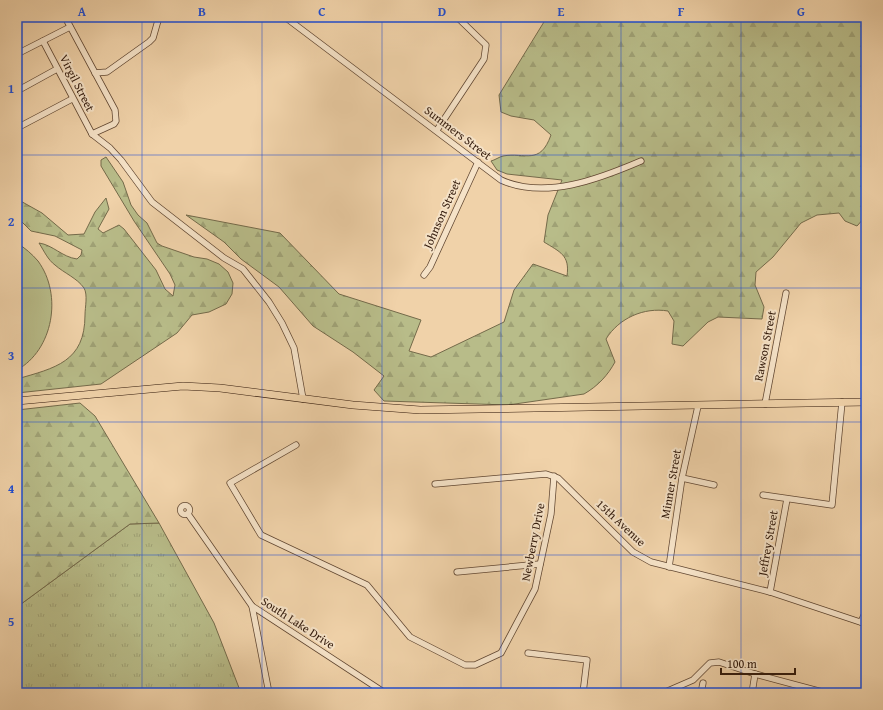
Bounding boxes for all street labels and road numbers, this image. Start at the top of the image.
street label: Virgil Street [56,51,99,115]
street label: Summers Street [421,102,496,164]
street label: Johnson Street [418,176,465,253]
street label: Rawson Street [749,308,780,383]
street label: Minner Street [656,447,685,520]
street label: 15th Avenue [593,495,650,550]
street label: Newberry Drive [517,501,548,582]
street label: Jeffrey Street [753,508,782,579]
street label: South Lake Drive [258,592,339,653]

